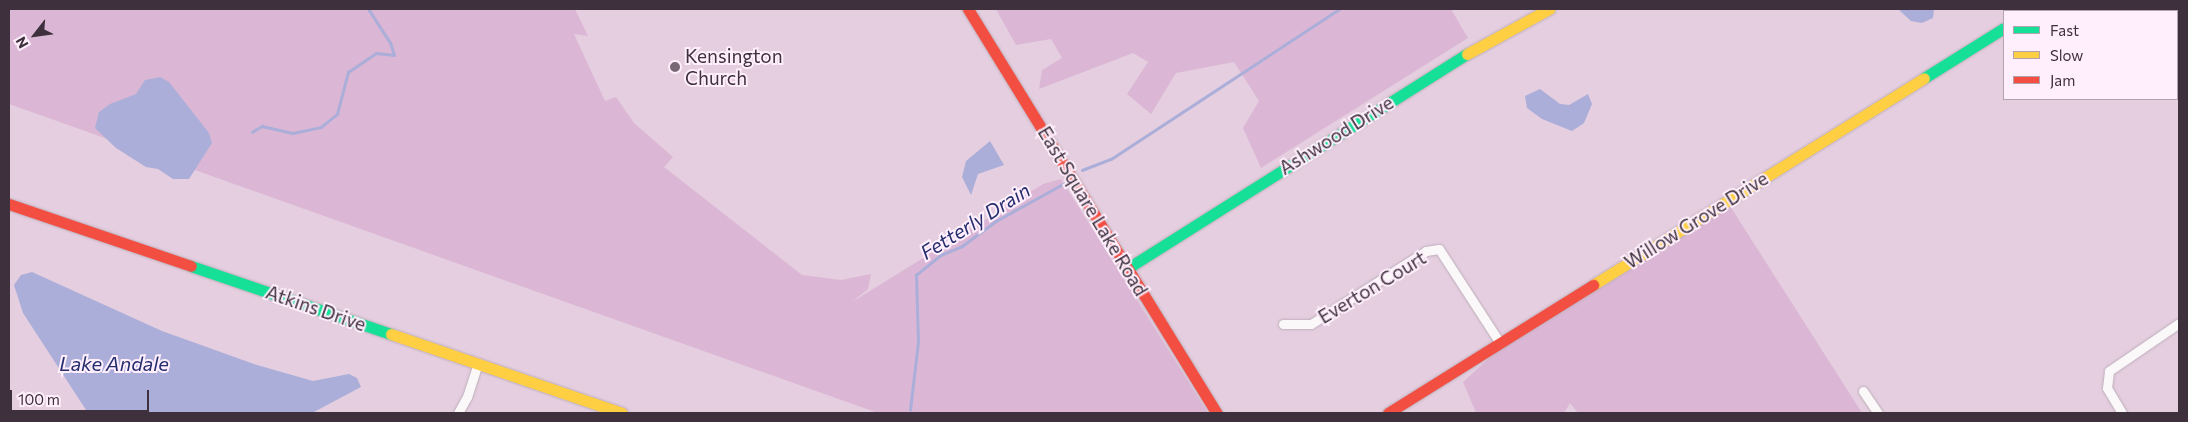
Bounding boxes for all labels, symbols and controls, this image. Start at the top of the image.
north arrow [10,10,60,60]
legend [2003,10,2178,100]
text: Fast [2050,21,2079,39]
text: N [12,34,32,52]
place label: Kensington Church [685,45,783,89]
text: Slow [2050,46,2083,64]
marker: Kensington Church [669,61,681,73]
text: Jam [2050,71,2075,89]
street label: Ashwood Drive [1275,91,1397,179]
street label: East Square Lake Road [1033,122,1153,300]
street label: Willow Grove Drive [1620,167,1772,273]
water label: Fetterly Drain [916,178,1034,264]
street label: Everton Court [1314,246,1430,328]
street label: Atkins Drive [263,280,369,336]
water label: Lake Andale [59,351,169,375]
scale bar [12,380,151,412]
text: 100 m [18,390,60,408]

